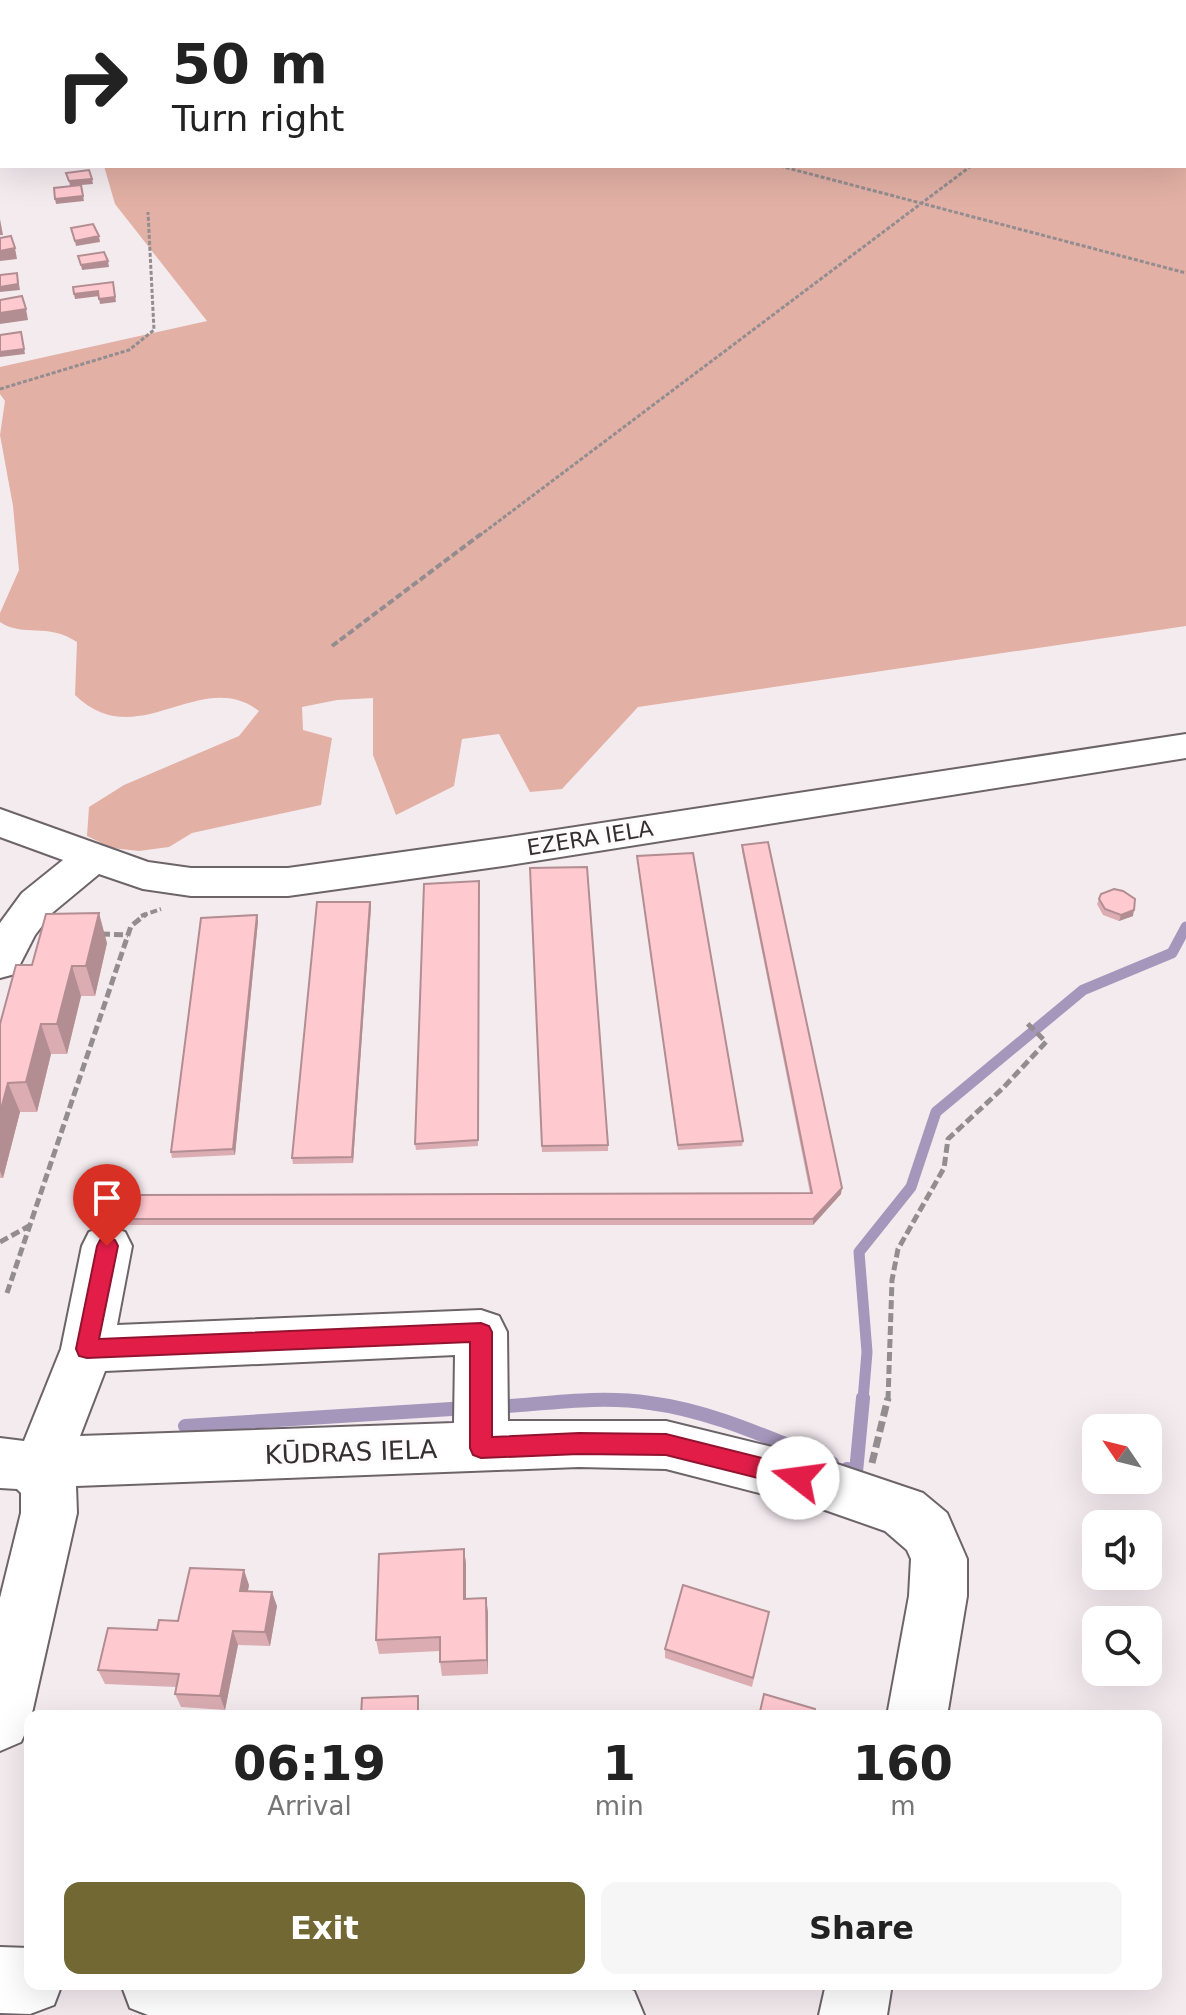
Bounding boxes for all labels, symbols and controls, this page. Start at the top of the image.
text: 50 m [172,31,328,96]
icon: right [40,32,144,136]
text: Turn right [172,98,344,139]
street label: EZERA IELA [525,816,655,860]
pin [73,1164,141,1246]
icon: arrive [85,1176,129,1220]
north arrow [1082,1414,1162,1494]
map controls [1082,1414,1162,1686]
street label: KŪDRAS IELA [264,1434,438,1470]
position arrow [756,1436,840,1520]
button: sound [1082,1510,1162,1590]
button: search [1082,1606,1162,1686]
text: 06:19 [233,1735,386,1791]
text: 1 [603,1735,636,1791]
text: 160 [853,1735,953,1791]
text: Arrival [267,1791,352,1821]
text: min [595,1791,644,1821]
text: m [890,1791,916,1821]
button: Exit [64,1882,585,1974]
button: Share [601,1882,1122,1974]

